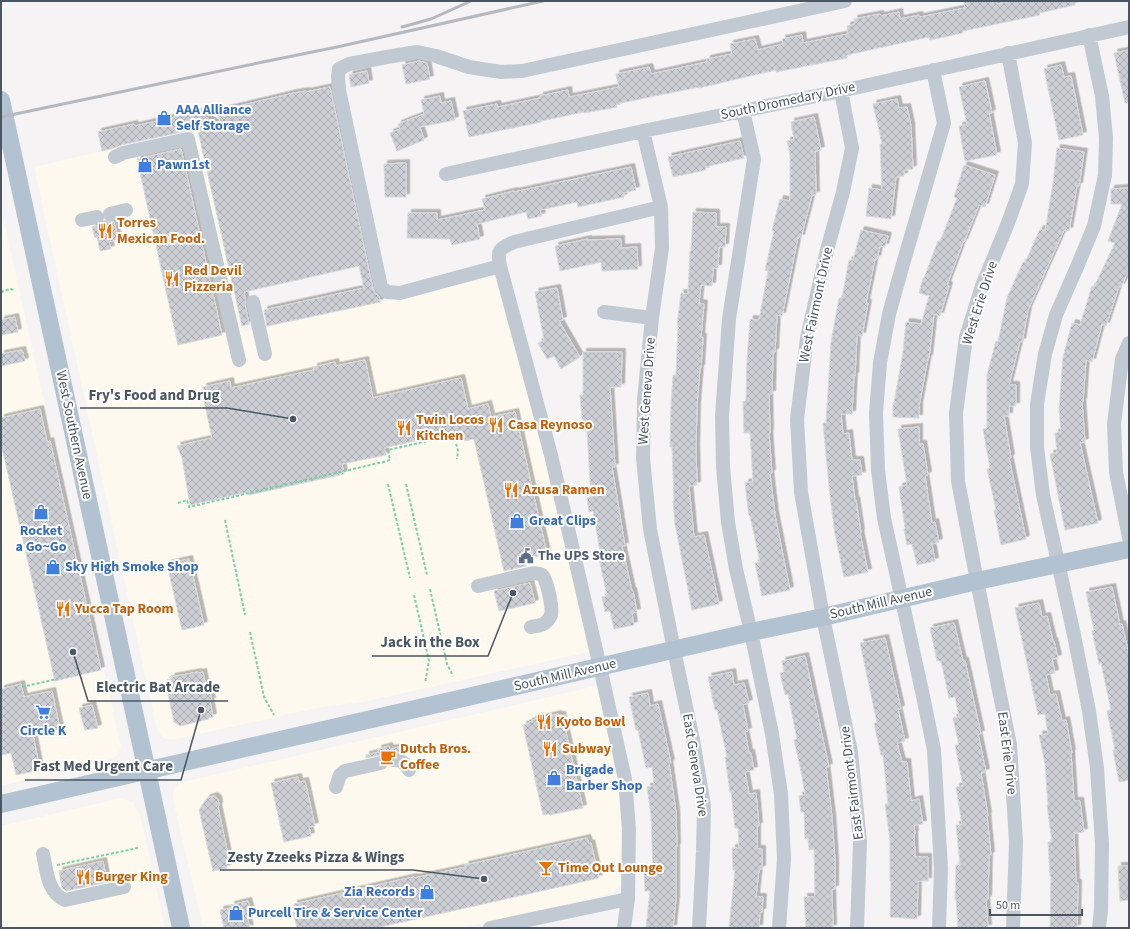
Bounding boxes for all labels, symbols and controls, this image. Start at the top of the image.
street label: South Dromedary Drive [719,77,857,125]
place label: AAA Alliance Self Storage [175,100,252,136]
shop icon: AAA Alliance Self Storage [155,109,173,127]
place label: Pawn1st [157,155,210,175]
shop icon: Pawn1st [136,156,154,174]
place label: Torres Mexican Food. [117,213,205,249]
restaurant icon: Torres Mexican Food. [96,222,114,240]
street label: West Fairmont Drive [794,245,838,365]
street label: West Erie Drive [957,259,1003,347]
place label: Red Devil Pizzeria [184,261,242,297]
restaurant icon: Red Devil Pizzeria [163,270,181,288]
street label: West Geneva Drive [633,336,661,445]
street label: West Southern Avenue [51,369,97,501]
callout: Fry's Food and Drug [80,381,227,408]
text: Fry's Food and Drug [88,385,220,406]
place label: Twin Locos Kitchen [416,410,484,446]
place label: Casa Reynoso [508,415,593,435]
restaurant icon: Casa Reynoso [487,416,505,434]
restaurant icon: Twin Locos Kitchen [395,419,413,437]
place label: Azusa Ramen [522,480,605,500]
restaurant icon: Azusa Ramen [502,481,520,499]
shop icon: Rocket a Go~Go [32,503,50,521]
place label: Great Clips [529,511,596,531]
shop icon: Great Clips [508,512,526,530]
place label: Rocket a Go~Go [16,521,67,557]
place label: The UPS Store [538,546,625,566]
public building icon: The UPS Store [517,547,535,565]
place label: Sky High Smoke Shop [65,557,199,577]
shop icon: Sky High Smoke Shop [44,558,62,576]
street label: South Mill Avenue [828,581,934,625]
place label: Yucca Tap Room [74,599,174,619]
restaurant icon: Yucca Tap Room [54,600,72,618]
callout: Jack in the Box [372,629,488,656]
text: Jack in the Box [380,632,480,653]
street label: South Mill Avenue [512,653,618,697]
callout: Electric Bat Arcade [88,674,228,701]
text: Electric Bat Arcade [96,677,220,698]
supermarket icon: Circle K [34,703,52,721]
street label: East Erie Drive [992,710,1022,796]
place label: Kyoto Bowl [556,712,625,732]
street label: East Geneva Drive [677,712,713,818]
restaurant icon: Kyoto Bowl [535,713,553,731]
place label: Circle K [20,721,67,741]
street label: East Fairmont Drive [835,725,869,841]
place label: Dutch Bros. Coffee [400,739,471,775]
place label: Subway [562,739,612,759]
restaurant icon: Subway [541,740,559,758]
cafe icon: Dutch Bros. Coffee [379,748,397,766]
callout: Fast Med Urgent Care [25,753,181,780]
text: Fast Med Urgent Care [33,756,173,777]
place label: Brigade Barber Shop [566,760,643,796]
shop icon: Brigade Barber Shop [545,769,563,787]
callout: Zesty Zzeeks Pizza & Wings [220,843,413,870]
text: Zesty Zzeeks Pizza & Wings [227,847,405,868]
place label: Time Out Lounge [558,858,663,878]
bar icon: Time Out Lounge [537,859,555,877]
place label: Burger King [95,867,168,887]
restaurant icon: Burger King [74,868,92,886]
place label: Zia Records [344,882,415,902]
shop icon: Zia Records [418,883,436,901]
scale bar [990,891,1082,917]
text: 50 m [996,897,1020,914]
place label: Purcell Tire & Service Center [248,903,423,923]
shop icon: Purcell Tire & Service Center [227,904,245,922]

